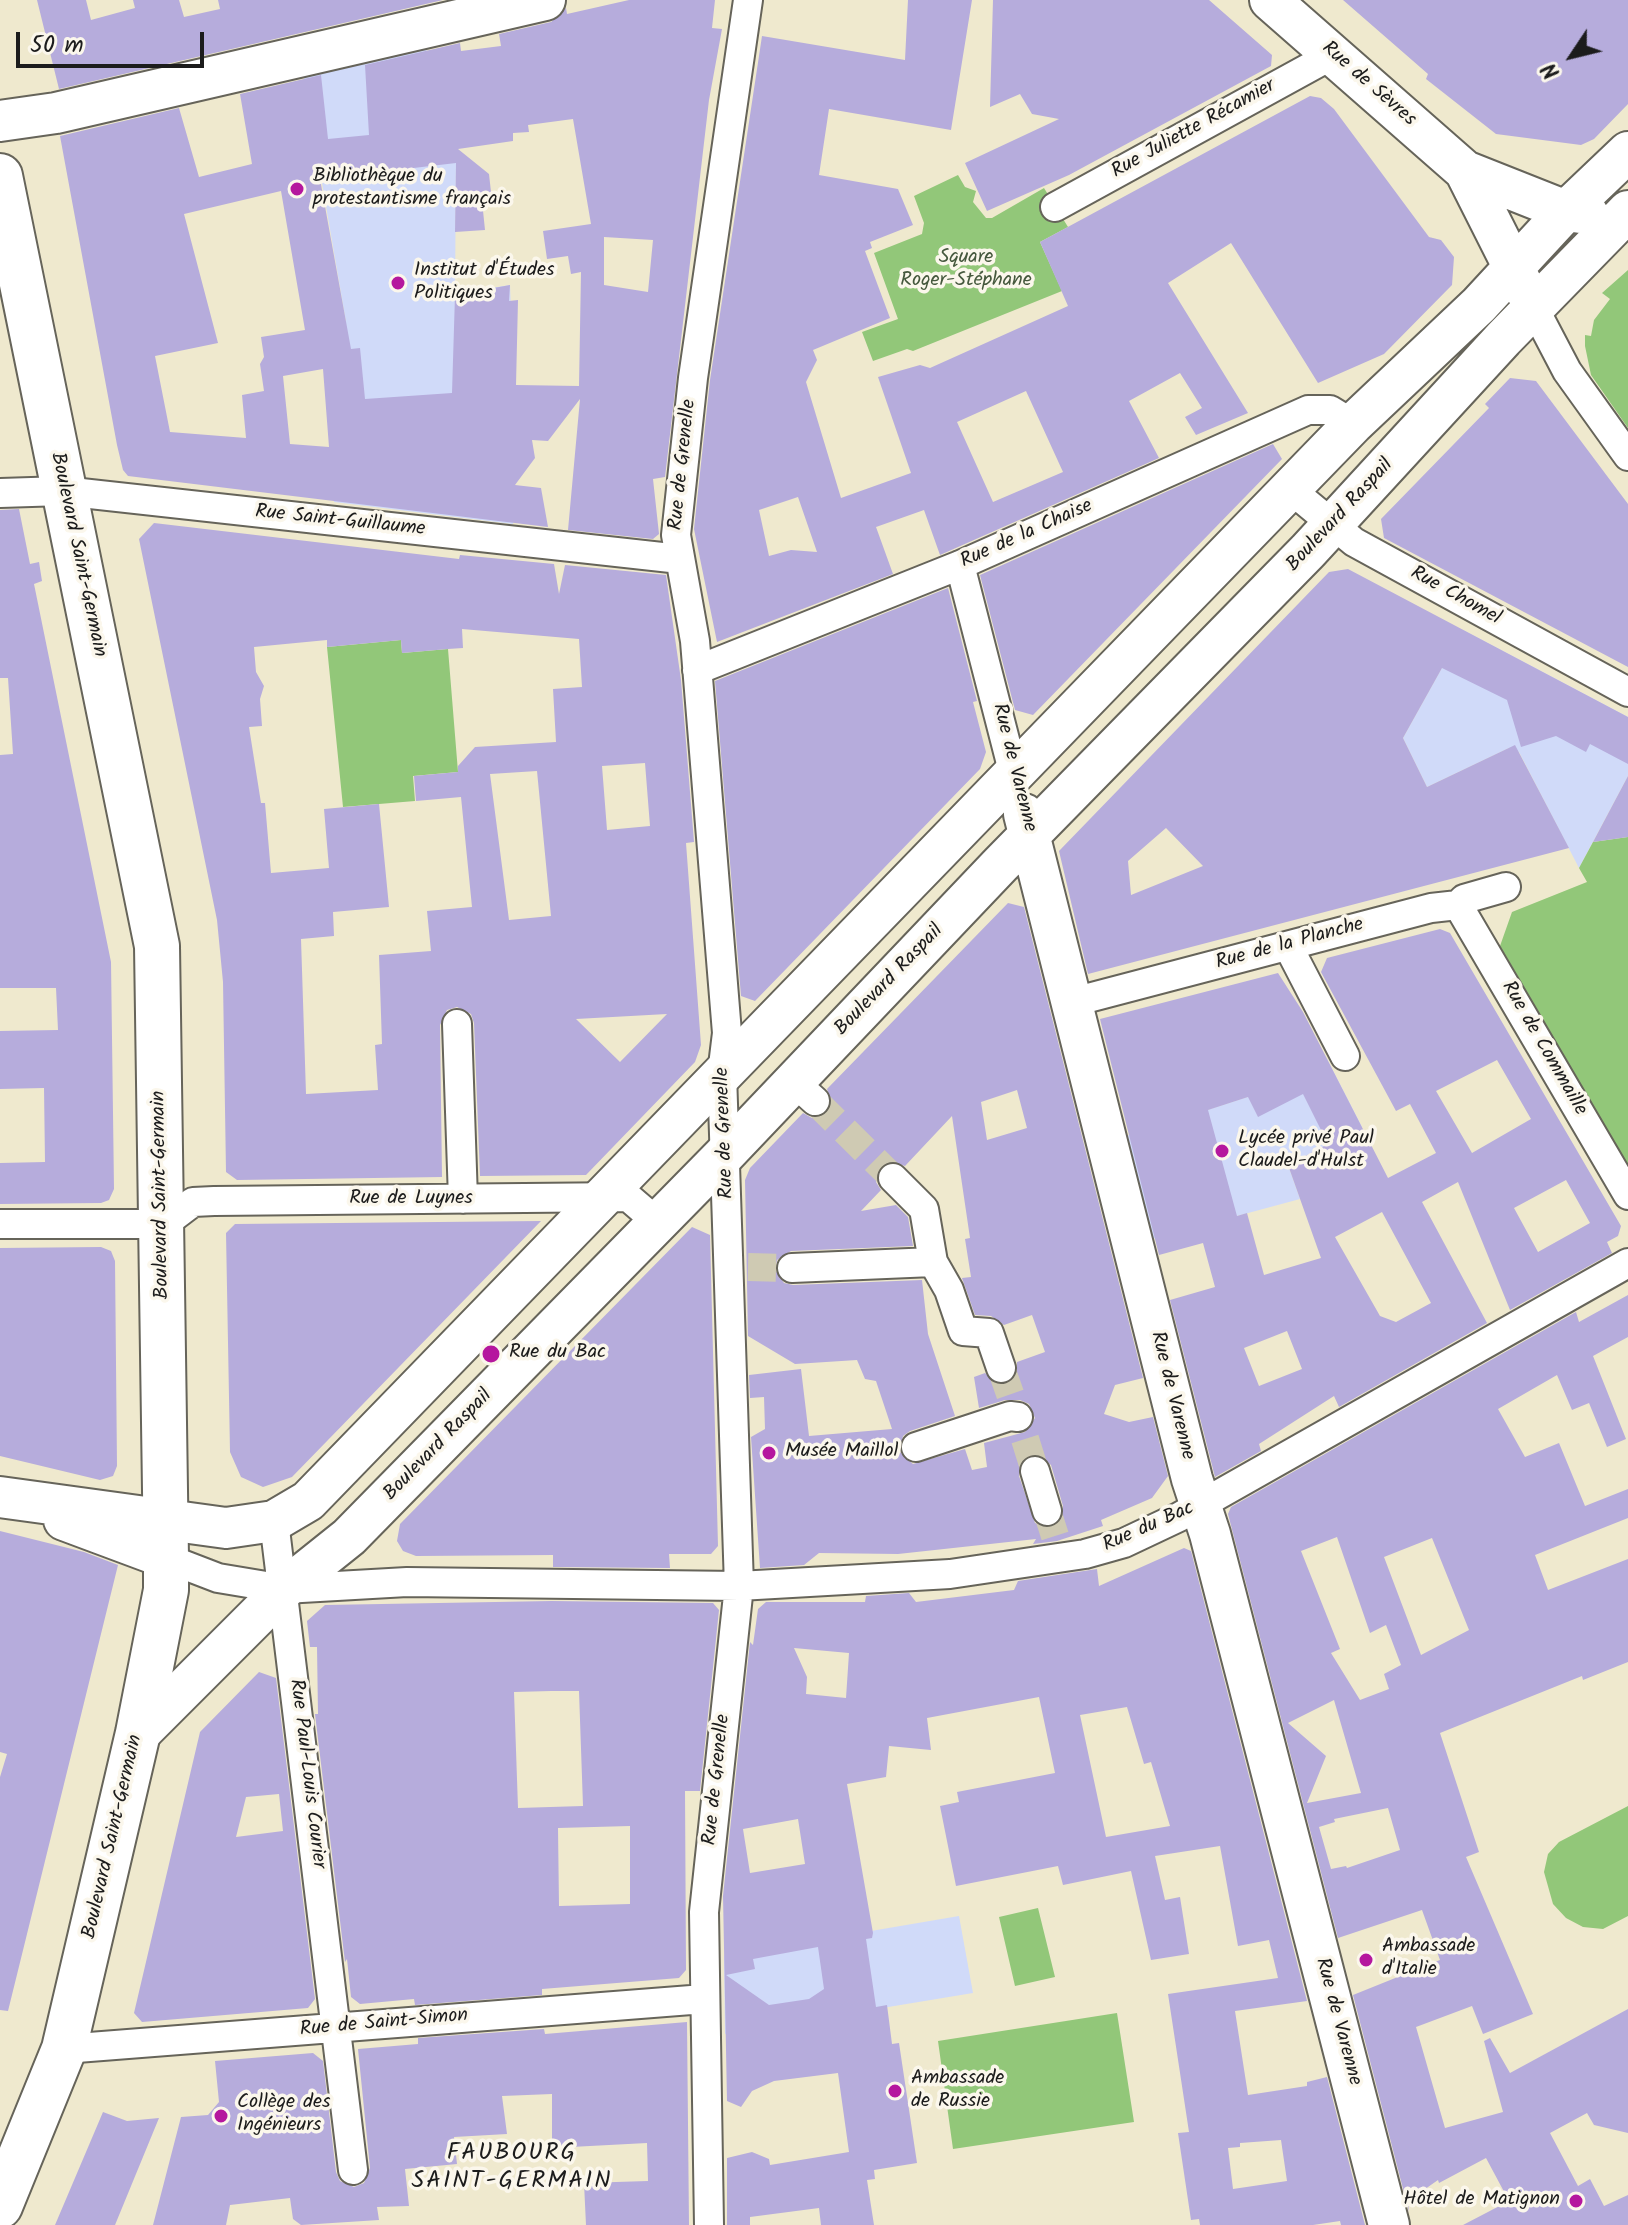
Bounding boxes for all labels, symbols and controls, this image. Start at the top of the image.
scale bar [20,16,208,66]
north arrow [1532,16,1612,96]
text: 50 m [30,26,84,65]
street label: Rue de Sèvres [1316,37,1420,133]
text: N [1534,54,1570,86]
street label: Rue Juliette Récamier [1108,75,1280,185]
place label: Bibliothèque du protestantisme français [313,166,511,213]
marker: Bibliothèque du protestantisme français [288,180,306,198]
park label: Square Roger-Stéphane [900,247,1032,294]
place label: Institut d'Études Politiques [414,260,554,307]
marker: Institut d'Études Politiques [389,274,407,292]
street label: Rue de Grenelle [665,398,703,532]
street label: Boulevard Saint-Germain [44,450,110,660]
street label: Boulevard Raspail [1282,454,1400,578]
street label: Rue de la Chaise [957,495,1097,575]
street label: Rue Saint-Guillaume [254,501,426,543]
street label: Rue Chomel [1405,562,1505,632]
street label: Rue de Varenne [985,701,1041,835]
street label: Rue de la Planche [1213,914,1367,976]
street label: Boulevard Raspail [831,920,949,1042]
street label: Rue de Commaille [1495,978,1591,1120]
street label: Rue de Grenelle [712,1067,740,1199]
street label: Boulevard Saint-Germain [148,1090,176,1300]
place label: Lycée privé Paul Claudel-d'Hulst [1238,1128,1374,1175]
marker: Lycée privé Paul Claudel-d'Hulst [1213,1142,1231,1160]
street label: Rue de Luynes [349,1188,473,1212]
street label: Rue de Varenne [1143,1329,1199,1463]
place label: Rue du Bac [509,1342,606,1366]
marker: Rue du Bac [480,1343,502,1365]
street label: Boulevard Raspail [380,1385,498,1507]
place label: Musée Maillol [785,1441,898,1465]
marker: Musée Maillol [760,1444,778,1462]
street label: Rue du Bac [1100,1497,1198,1559]
street label: Rue Paul-Louis Courier [282,1678,330,1870]
street label: Rue de Grenelle [699,1713,737,1847]
street label: Boulevard Saint-Germain [79,1733,149,1941]
place label: Ambassade d'Italie [1382,1936,1475,1983]
marker: Ambassade d'Italie [1357,1951,1375,1969]
street label: Rue de Varenne [1308,1955,1366,2089]
street label: Rue de Saint-Simon [299,2005,469,2043]
place label: Ambassade de Russie [911,2068,1004,2115]
marker: Ambassade de Russie [886,2082,904,2100]
place label: Collège des Ingénieurs [237,2092,331,2139]
marker: Collège des Ingénieurs [212,2107,230,2125]
district label: FAUBOURG SAINT-GERMAIN [412,2141,612,2197]
place label: Hôtel de Matignon [1403,2189,1560,2213]
marker: Hôtel de Matignon [1567,2192,1585,2210]

